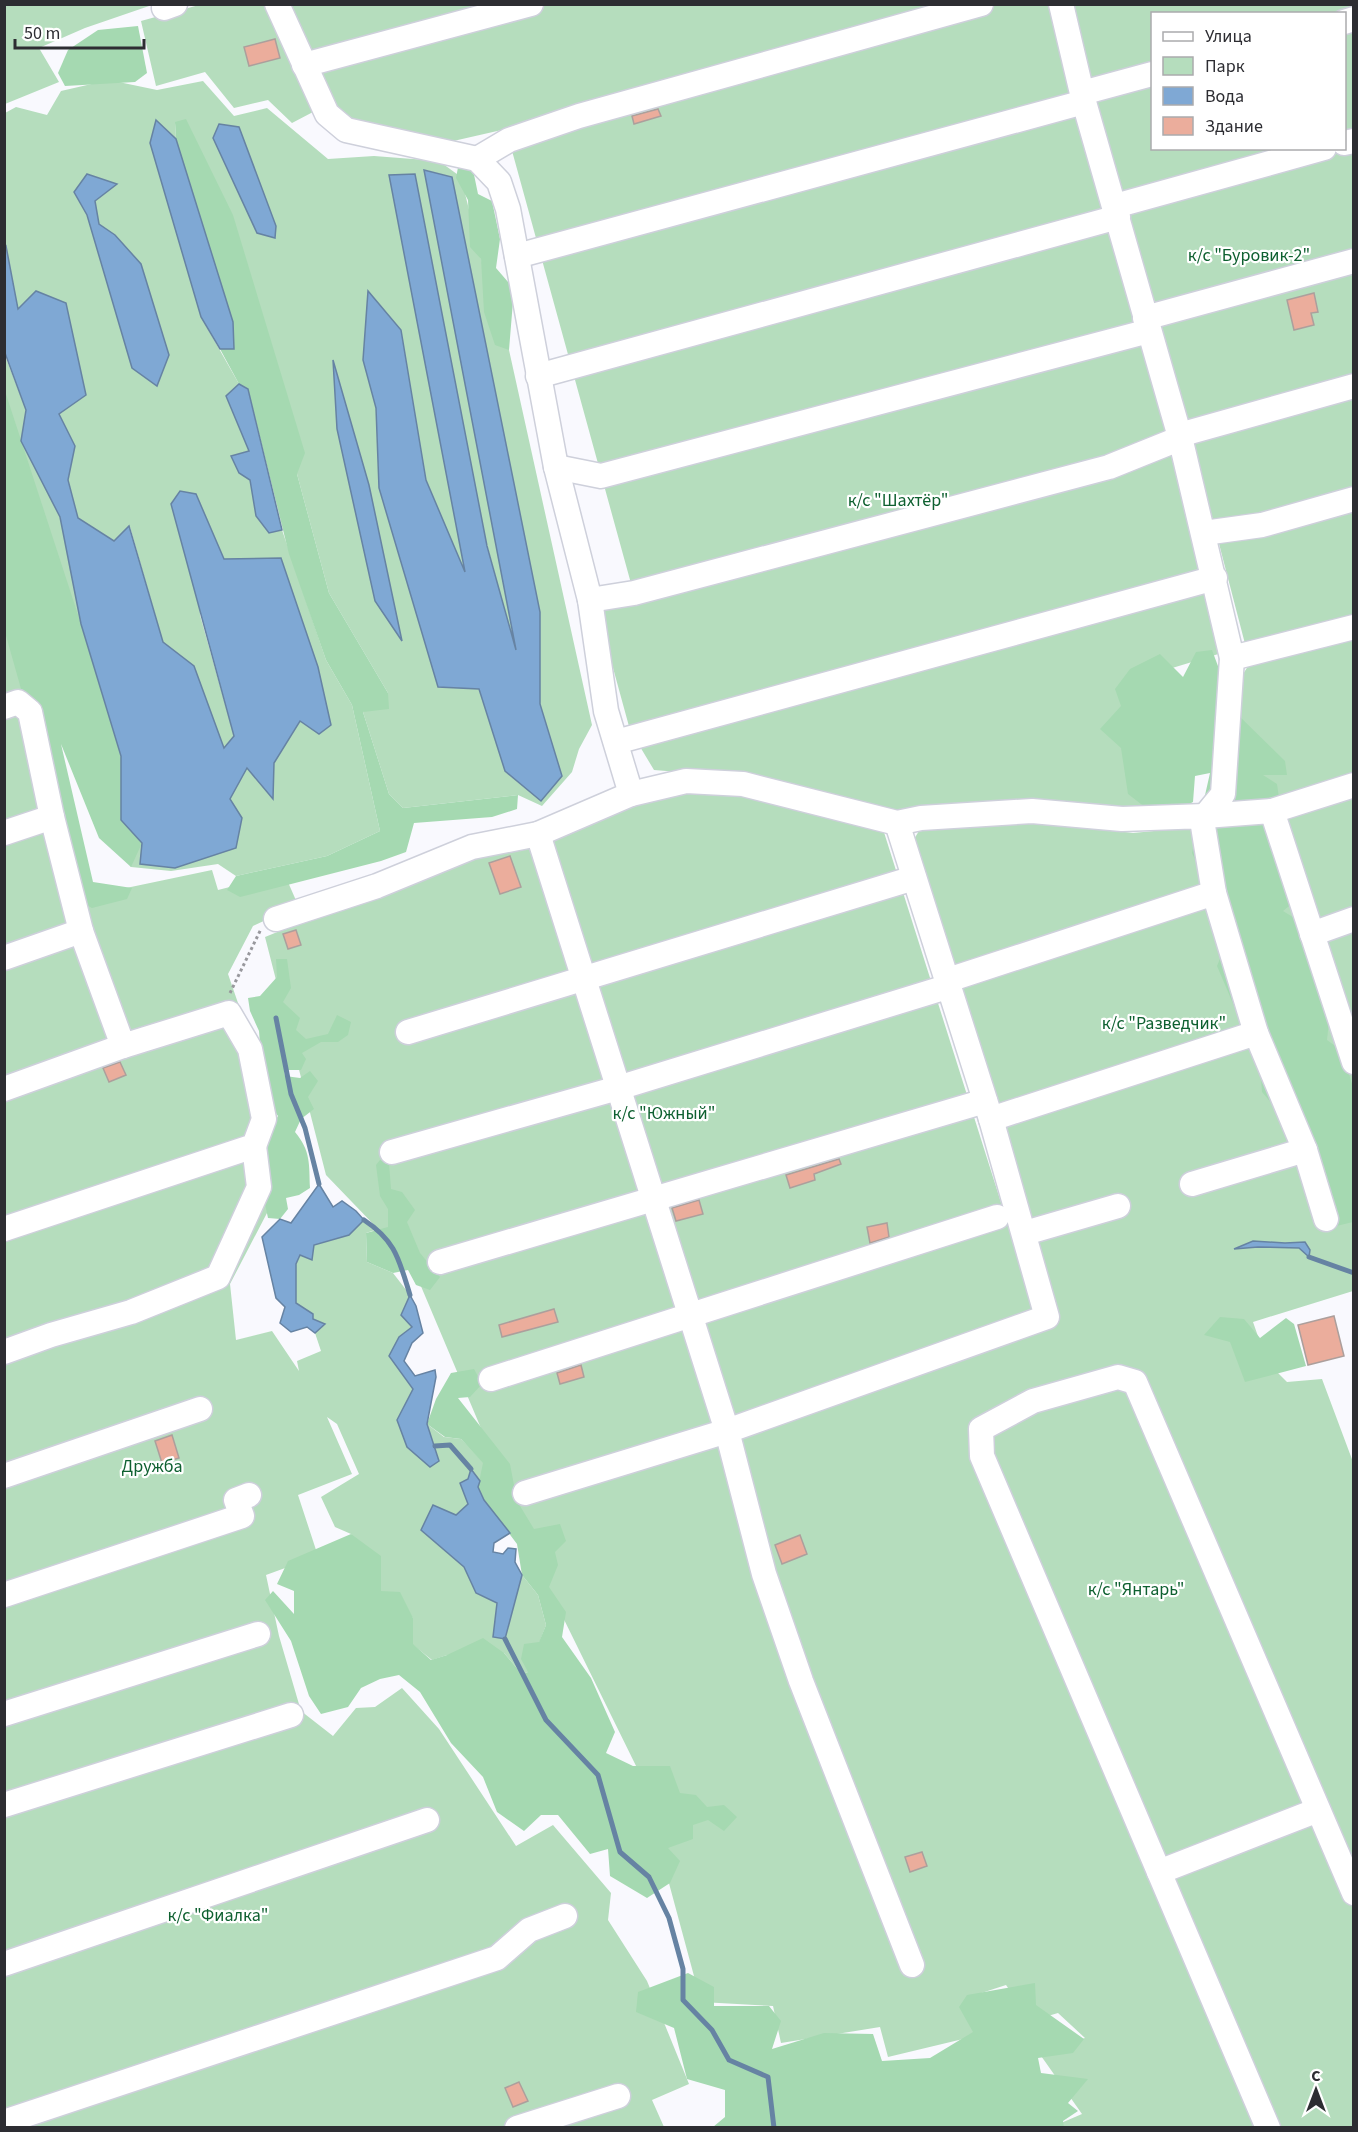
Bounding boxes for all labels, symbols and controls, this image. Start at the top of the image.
scale bar [15,12,144,50]
legend [1151,12,1346,150]
text: 50 m [24,21,60,46]
text: Улица [1205,24,1252,49]
text: Парк [1205,54,1245,79]
text: Вода [1205,84,1244,109]
text: Здание [1205,114,1263,139]
park label: к/с "Буровик-2" [1188,243,1310,268]
park label: к/с "Шахтёр" [848,488,948,513]
park label: к/с "Разведчик" [1102,1011,1226,1036]
park label: к/с "Южный" [613,1101,715,1126]
park label: Дружба [122,1454,182,1479]
park label: к/с "Янтарь" [1088,1577,1184,1602]
park label: к/с "Фиалка" [168,1903,268,1928]
north arrow [1286,2060,1346,2120]
text: С [1311,2065,1321,2087]

